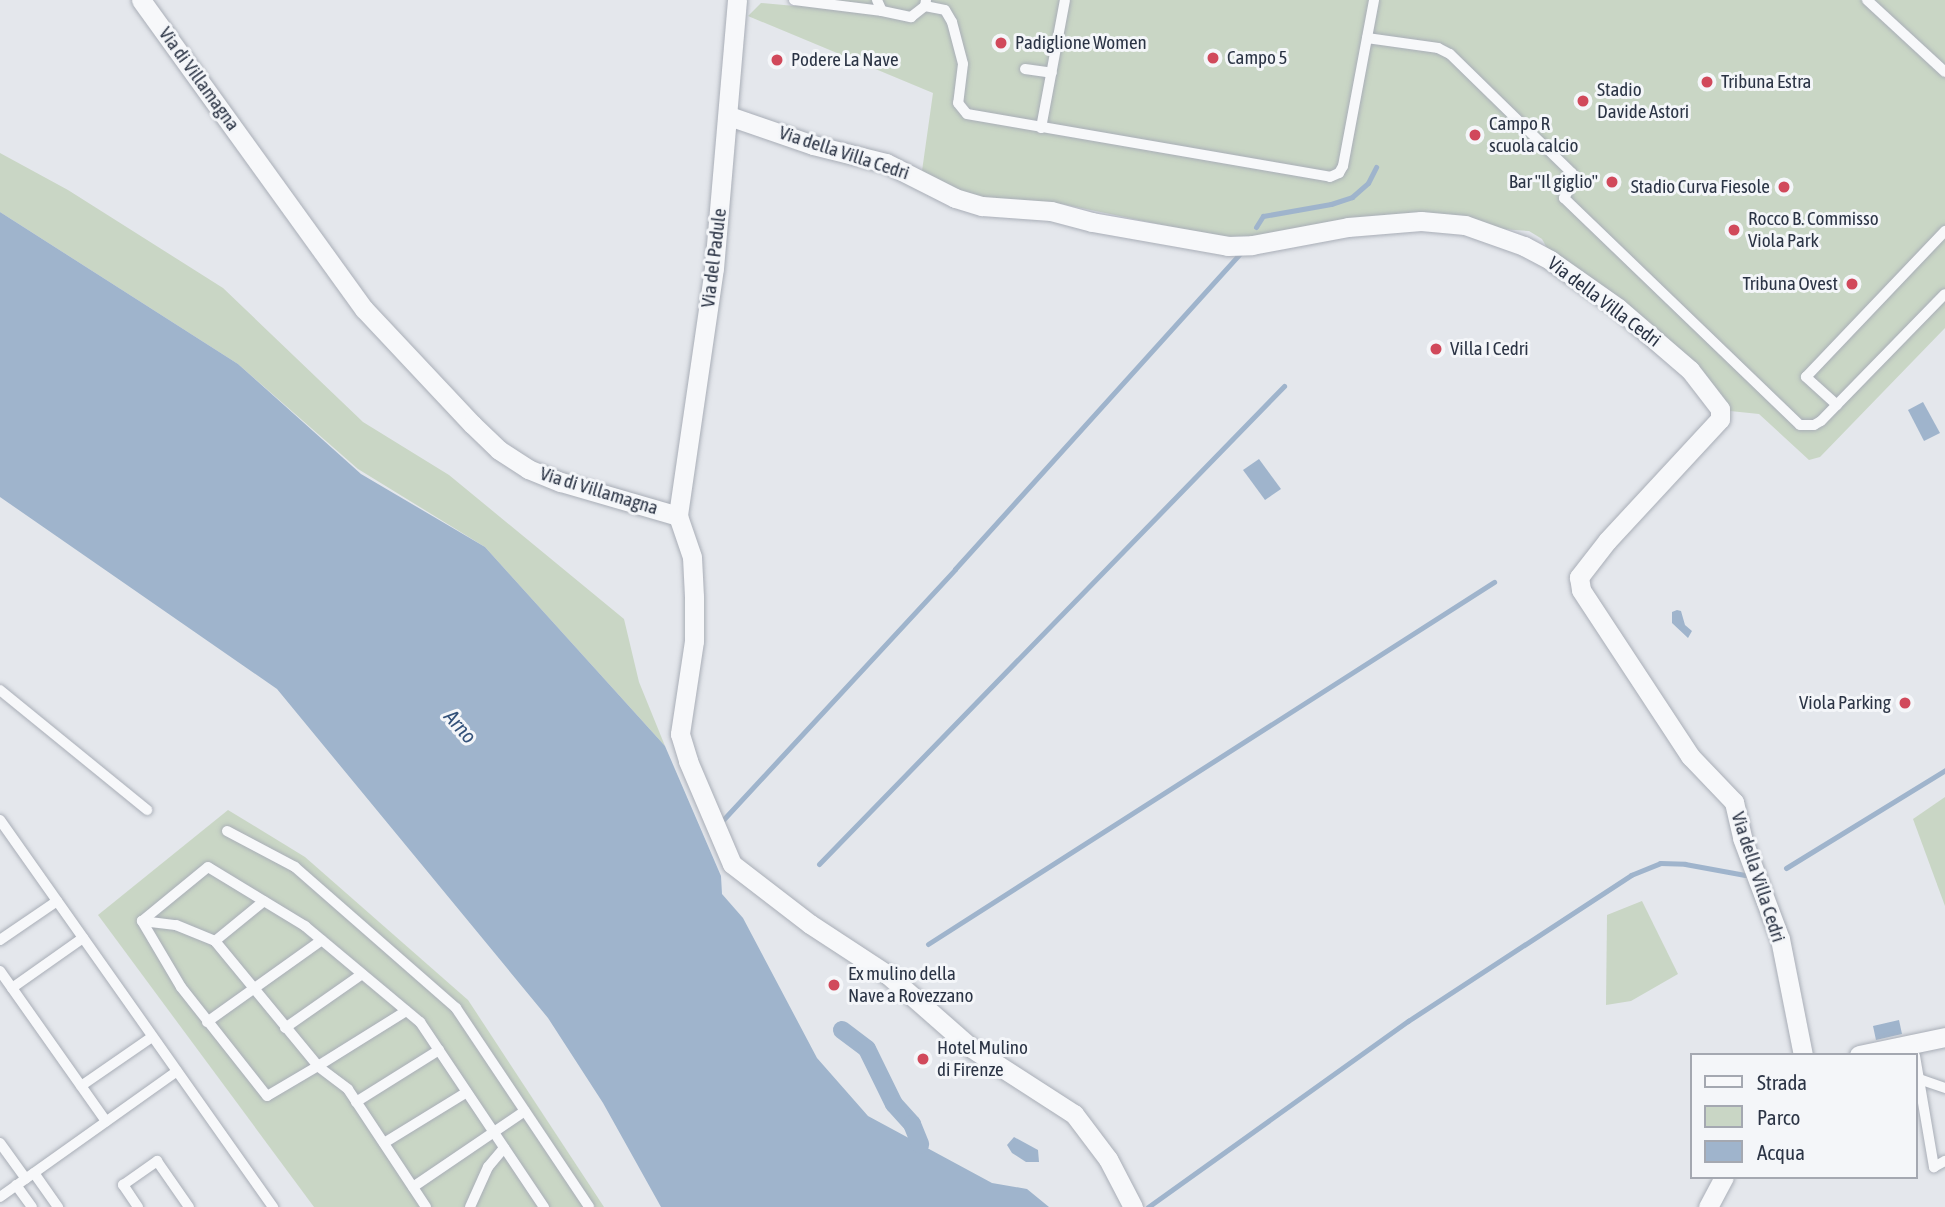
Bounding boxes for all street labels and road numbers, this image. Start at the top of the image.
street label: Via di Villamagna [154,23,244,135]
street label: Via della Villa Cedri [776,121,912,185]
street label: Via del Padule [697,207,731,309]
street label: Via della Villa Cedri [1543,252,1665,352]
street label: Via di Villamagna [537,462,661,520]
street label: Via della Villa Cedri [1726,809,1790,945]

